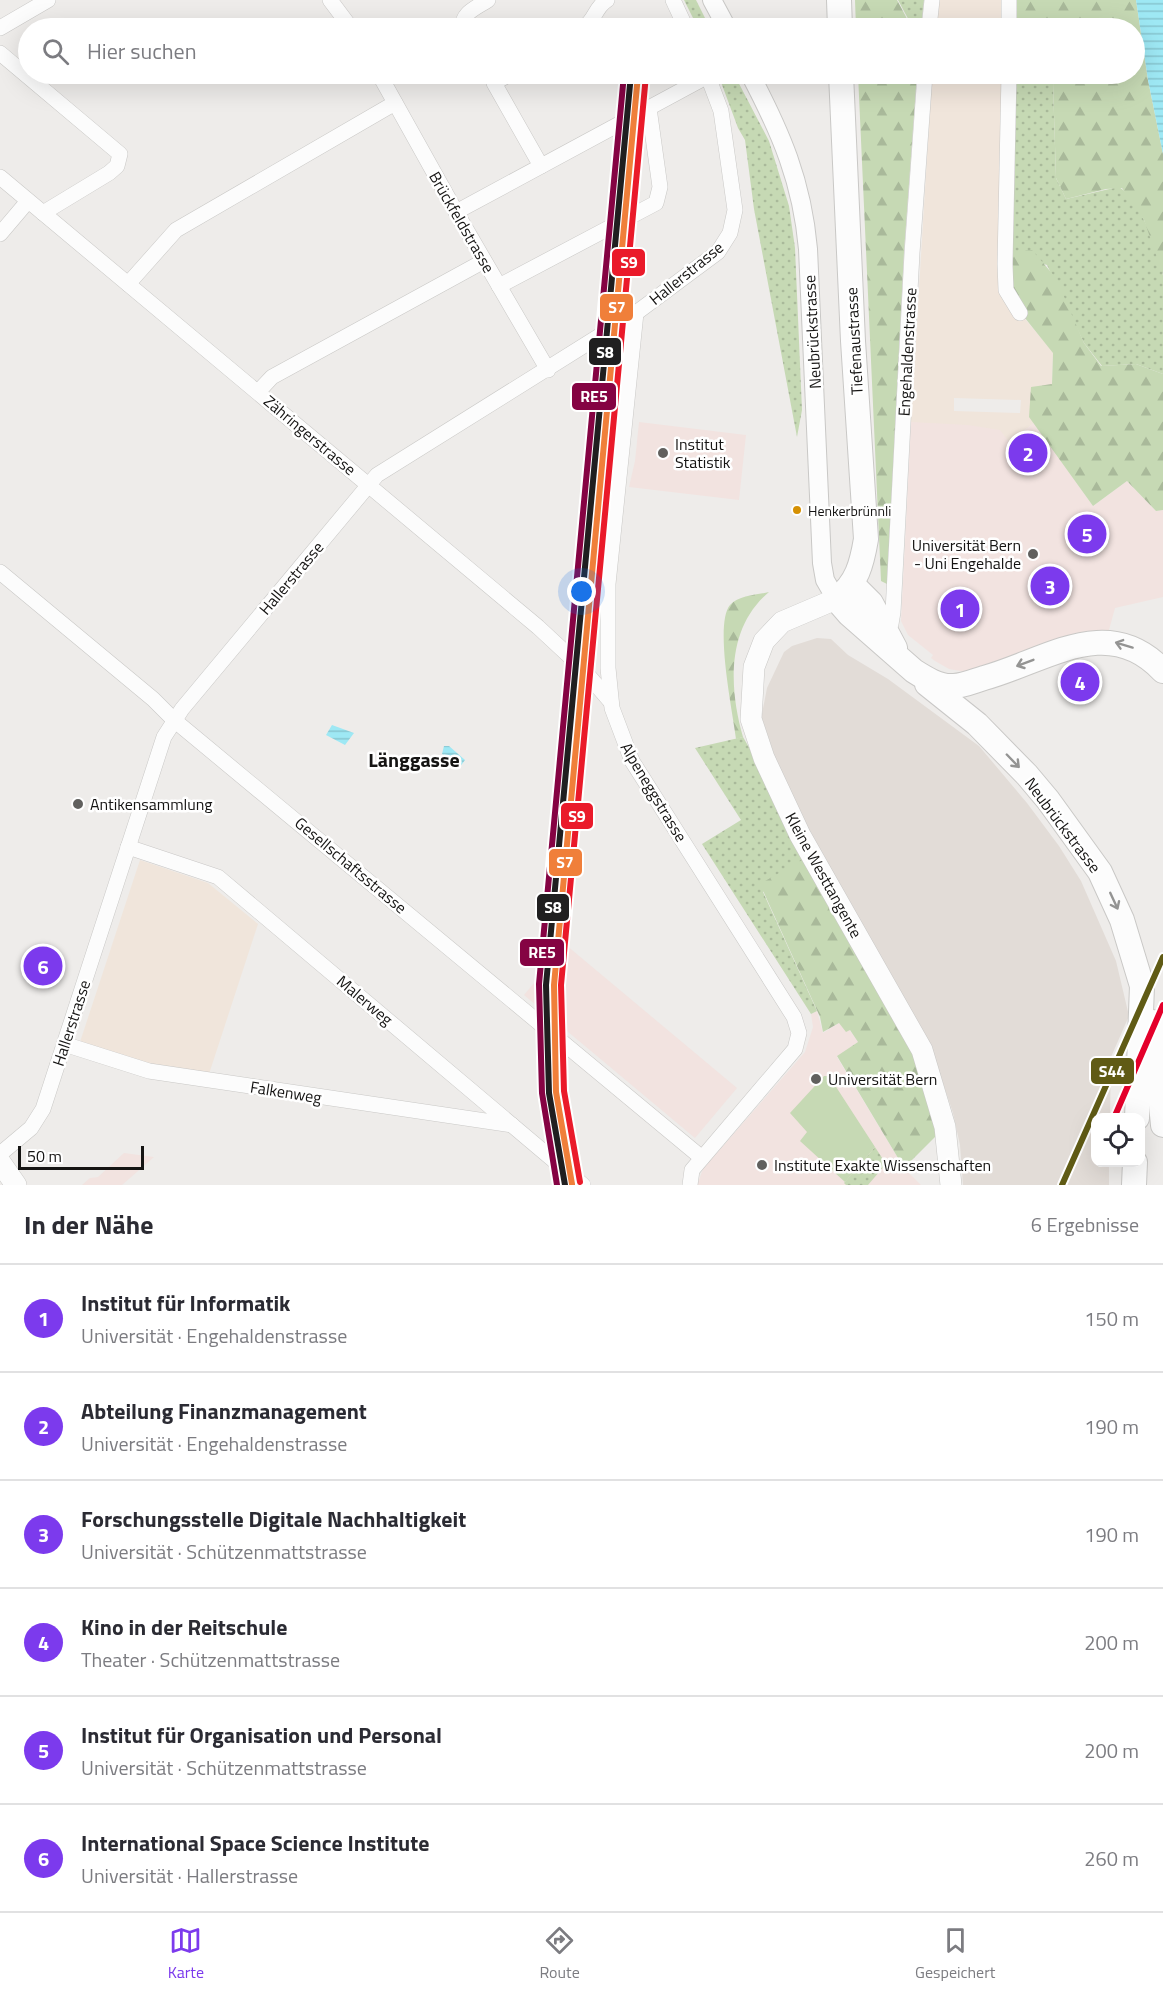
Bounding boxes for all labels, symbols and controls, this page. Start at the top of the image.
search box [18,18,1145,84]
text: Hier suchen [87,34,196,68]
icon: search [39,35,72,68]
street label: Brückfeldstrasse [423,167,501,277]
street label: Hallerstrasse [644,236,728,310]
line badge: S9 [611,248,646,277]
text: S9 [620,250,638,274]
street label: Neubrückstrasse [797,274,827,390]
street label: Tiefenaustrasse [839,286,869,396]
street label: Engehaldenstrasse [892,287,922,417]
line badge: S7 [599,293,634,322]
text: S7 [608,295,626,319]
line badge: S8 [588,337,622,366]
text: S8 [596,340,614,364]
line badge: RE5 [571,382,617,411]
text: RE5 [580,384,608,408]
street label: Zähringerstrasse [259,389,361,481]
pin: 2 [1008,430,1048,476]
place label: Institut Statistik [675,432,731,474]
marker: Institut Statistik [656,446,670,460]
place label: Henkerbrünnli [808,500,891,521]
marker: Henkerbrünnli [791,504,803,516]
pin: 5 [1068,512,1106,556]
place label: Universität Bern - Uni Engehalde [912,533,1021,575]
street label: Hallerstrasse [253,536,329,620]
marker: Universität Bern - Uni Engehalde [1026,547,1040,561]
pin: 3 [1030,564,1070,608]
your location [567,577,596,606]
pin: 1 [940,586,980,632]
one-way arrow [1115,639,1134,650]
one-way arrow [1017,659,1035,670]
pin: 4 [1060,660,1100,704]
street label: Alpeneggstrasse [615,738,693,846]
district label: Länggasse [368,744,460,775]
one-way arrow [1006,754,1021,769]
street label: Neubrückstrasse [1019,772,1107,878]
place label: Antikensammlung [90,792,213,816]
marker: Antikensammlung [71,797,85,811]
line badge: S9 [560,802,594,830]
text: S9 [568,804,586,828]
street label: Kleine Westtangente [779,808,869,942]
street label: Gesellschaftsstrasse [290,811,412,919]
line badge: S7 [548,848,583,877]
text: S7 [556,850,574,874]
one-way arrow [1108,892,1120,910]
line badge: S8 [536,893,570,922]
text: S8 [544,895,562,919]
line badge: RE5 [519,938,565,967]
text: RE5 [528,940,556,964]
pin: 6 [24,944,63,988]
street label: Malerweg [332,969,398,1031]
street label: Hallerstrasse [46,977,96,1069]
line badge: S44 [1090,1057,1135,1085]
text: S44 [1099,1059,1125,1083]
place label: Universität Bern [828,1067,937,1091]
marker: Universität Bern [809,1072,823,1086]
street label: Falkenweg [249,1075,323,1109]
map controls [1091,1113,1145,1167]
button: locate [1091,1113,1145,1167]
scale bar [18,1143,144,1170]
text: 50 m [27,1144,62,1168]
place label: Institute Exakte Wissenschaften [774,1153,991,1177]
marker: Institute Exakte Wissenschaften [755,1158,769,1172]
text: In der Nähe [24,1205,153,1244]
text: 6 Ergebnisse [1031,1209,1139,1240]
text: Institut für Informatik [81,1286,290,1320]
text: 1 [38,1303,49,1334]
text: 150 m [1084,1303,1139,1334]
text: Universität · Engehaldenstrasse [81,1320,347,1351]
text: Abteilung Finanzmanagement [81,1394,367,1428]
text: 2 [38,1411,49,1442]
text: 190 m [1084,1411,1139,1442]
text: Universität · Engehaldenstrasse [81,1428,347,1459]
text: Forschungsstelle Digitale Nachhaltigkeit [81,1502,466,1536]
text: 3 [38,1519,49,1550]
text: 190 m [1084,1519,1139,1550]
text: Universität · Schützenmattstrasse [81,1536,367,1567]
text: Kino in der Reitschule [81,1610,288,1644]
text: 4 [38,1627,49,1658]
text: 200 m [1084,1627,1139,1658]
text: Theater · Schützenmattstrasse [81,1644,340,1675]
text: Institut für Organisation und Personal [81,1718,442,1752]
text: 5 [38,1735,49,1766]
text: 200 m [1084,1735,1139,1766]
text: Universität · Schützenmattstrasse [81,1752,367,1783]
text: International Space Science Institute [81,1826,429,1860]
text: 6 [38,1843,49,1874]
text: 260 m [1084,1843,1139,1874]
text: Universität · Hallerstrasse [81,1860,298,1891]
tab: Karte [168,1924,204,1984]
tab: Route [539,1924,580,1984]
tab: Gespeichert [915,1924,995,1984]

